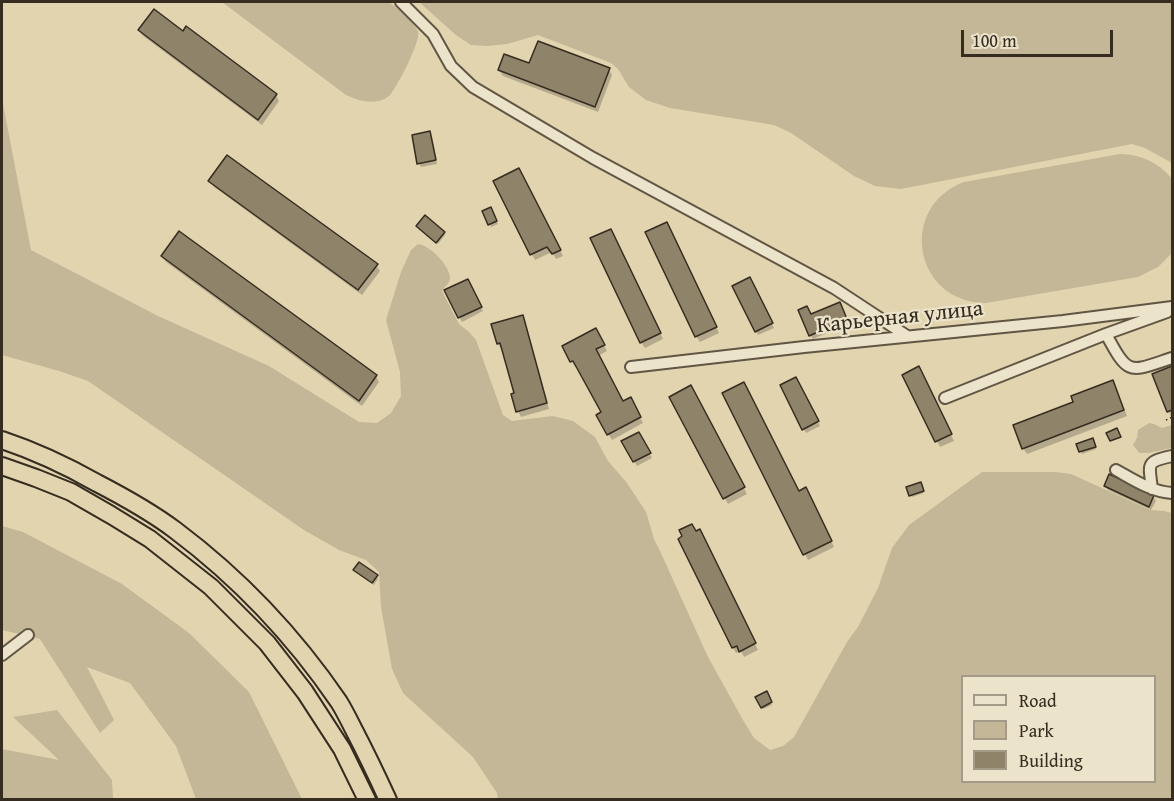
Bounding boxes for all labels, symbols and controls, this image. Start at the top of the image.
scale bar [964,18,1116,56]
text: 100 m [972,27,1017,54]
street label: Карьерная улица [816,296,984,340]
legend [961,675,1156,783]
text: Road [1019,687,1057,714]
text: Park [1019,717,1054,744]
text: Building [1019,747,1083,774]

